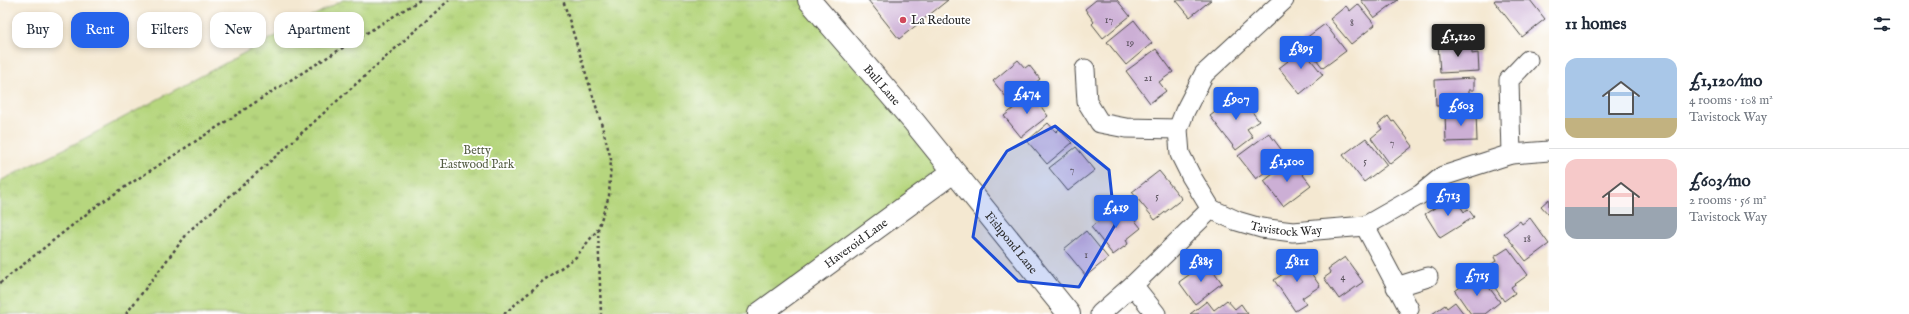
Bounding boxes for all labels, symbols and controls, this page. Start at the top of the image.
chip: Buy [12,12,63,48]
chip: Rent [71,12,129,48]
chip: Filters [137,12,202,48]
chip: New [210,12,266,48]
chip: Apartment [274,12,364,48]
place label: La Redoute [911,13,971,28]
icon: filters [1871,13,1893,35]
house number: 17 [1105,14,1114,27]
text: 11 homes [1565,14,1626,35]
marker: La Redoute [898,15,908,25]
house number: 8 [1350,17,1354,30]
pin: £1,120 [1425,24,1491,58]
text: £1,120 [1441,28,1475,45]
pin: £895 [1277,36,1325,70]
house number: 19 [1126,37,1134,50]
text: £895 [1289,40,1313,57]
street label: Bull Lane [860,62,904,109]
text: £1,120/mo [1689,71,1762,92]
house number: 21 [1144,72,1152,85]
icon: home [1597,74,1645,122]
pin: £474 [1003,81,1051,115]
text: £474 [1013,85,1041,102]
pin: £907 [1212,87,1260,121]
text: £907 [1222,91,1250,108]
text: 4 rooms · 108 m² [1689,92,1773,109]
pin: £603 [1437,93,1485,127]
text: £603 [1448,97,1474,114]
text: Tavistock Way [1689,109,1767,126]
house number: 7 [1390,137,1395,150]
park label: Betty Eastwood Park [440,143,515,172]
pin: £1,100 [1254,149,1320,183]
text: £1,100 [1270,153,1304,170]
house number: 5 [1363,155,1367,168]
house number: 7 [1070,164,1075,177]
text: £603/mo [1689,171,1751,192]
icon: home [1597,175,1645,223]
pin: £713 [1424,183,1472,217]
text: £713 [1436,187,1460,204]
house number: 5 [1155,190,1159,203]
text: 2 rooms · 56 m² [1689,192,1767,209]
pin: £419 [1092,195,1140,229]
text: £419 [1103,199,1129,216]
street label: Fishpond Lane [981,209,1041,277]
text: Tavistock Way [1689,209,1767,226]
street label: Haveroid Lane [822,215,891,272]
street label: Tavistock Way [1248,218,1323,240]
house number: 18 [1523,233,1531,246]
house number: 1 [1084,249,1088,262]
pin: £885 [1177,249,1225,283]
pin: £811 [1273,249,1321,283]
text: £885 [1189,253,1213,270]
text: £811 [1285,253,1309,270]
pin: £715 [1453,263,1501,297]
text: £715 [1465,267,1489,284]
house number: 4 [1341,271,1346,284]

